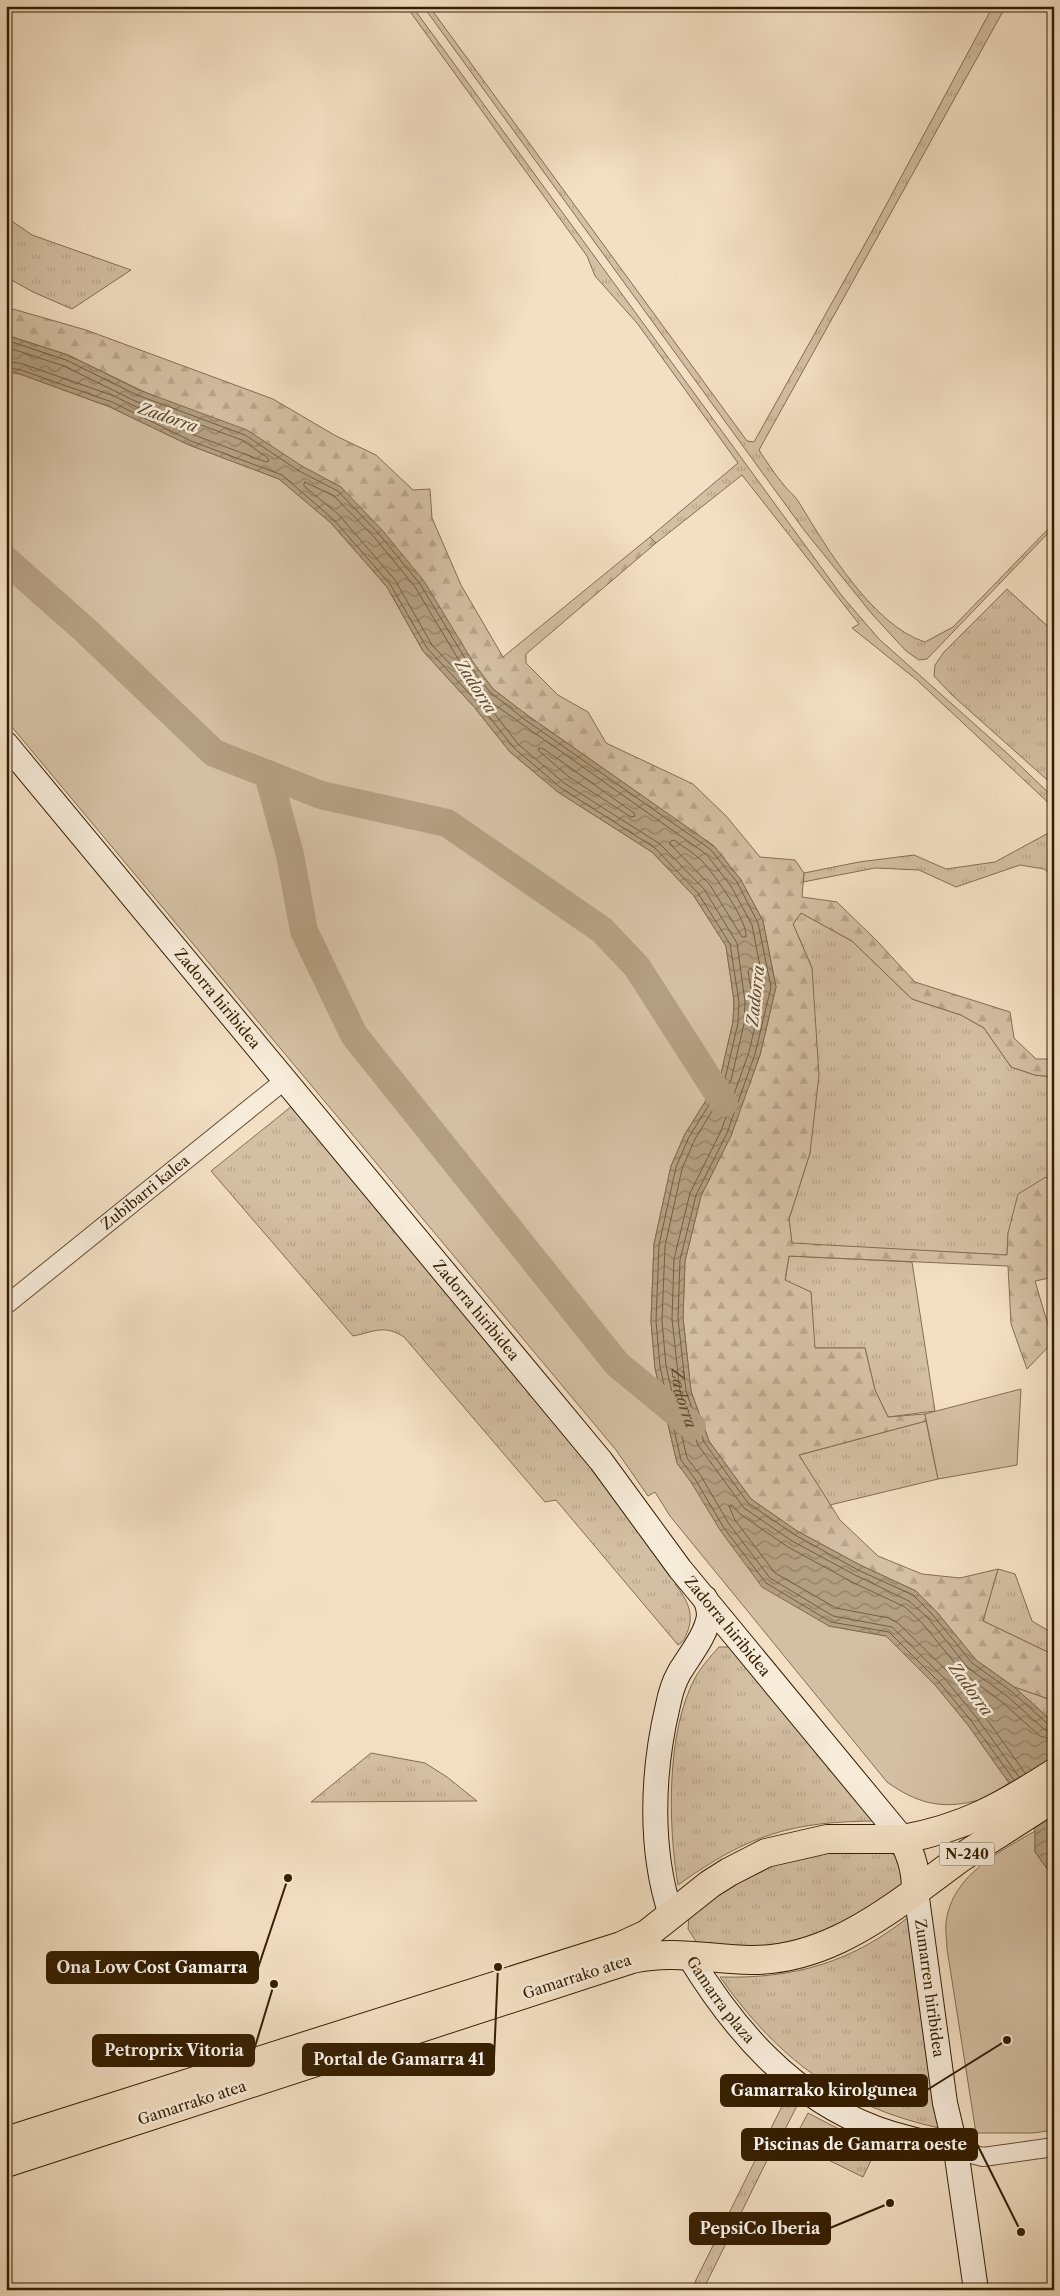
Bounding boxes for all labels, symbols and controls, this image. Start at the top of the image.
water label: Zadorra [135,397,201,437]
water label: Zadorra [450,654,501,718]
street label: Zadorra hiribidea [171,944,265,1053]
water label: Zadorra [742,964,768,1029]
street label: Zubibarri kalea [97,1151,193,1234]
street label: Zadorra hiribidea [429,1256,524,1364]
water label: Zadorra [667,1366,702,1431]
street label: Zadorra hiribidea [681,1572,775,1680]
water label: Zadorra [944,1657,997,1720]
road number: N-240 [940,1842,994,1866]
street label: Zumarren hiribidea [911,1918,949,2058]
street label: Gamarrako atea [520,1950,634,2003]
callout: Ona Low Cost Gamarra [47,1952,258,1983]
street label: Gamarra plaza [683,1953,759,2047]
text: Ona Low Cost Gamarra [57,1957,248,1977]
callout: Petroprix Vitoria [93,2035,254,2066]
text: Petroprix Vitoria [104,2040,244,2060]
callout: Portal de Gamarra 41 [303,2044,494,2075]
text: Portal de Gamarra 41 [313,2049,486,2069]
callout: Gamarrako kirolgunea [721,2075,927,2106]
street label: Gamarrako atea [135,2076,249,2129]
text: Gamarrako kirolgunea [731,2080,918,2100]
callout: Piscinas de Gamarra oeste [742,2129,977,2160]
text: Piscinas de Gamarra oeste [753,2134,968,2154]
callout: PepsiCo Iberia [690,2213,830,2244]
text: PepsiCo Iberia [700,2218,821,2238]

